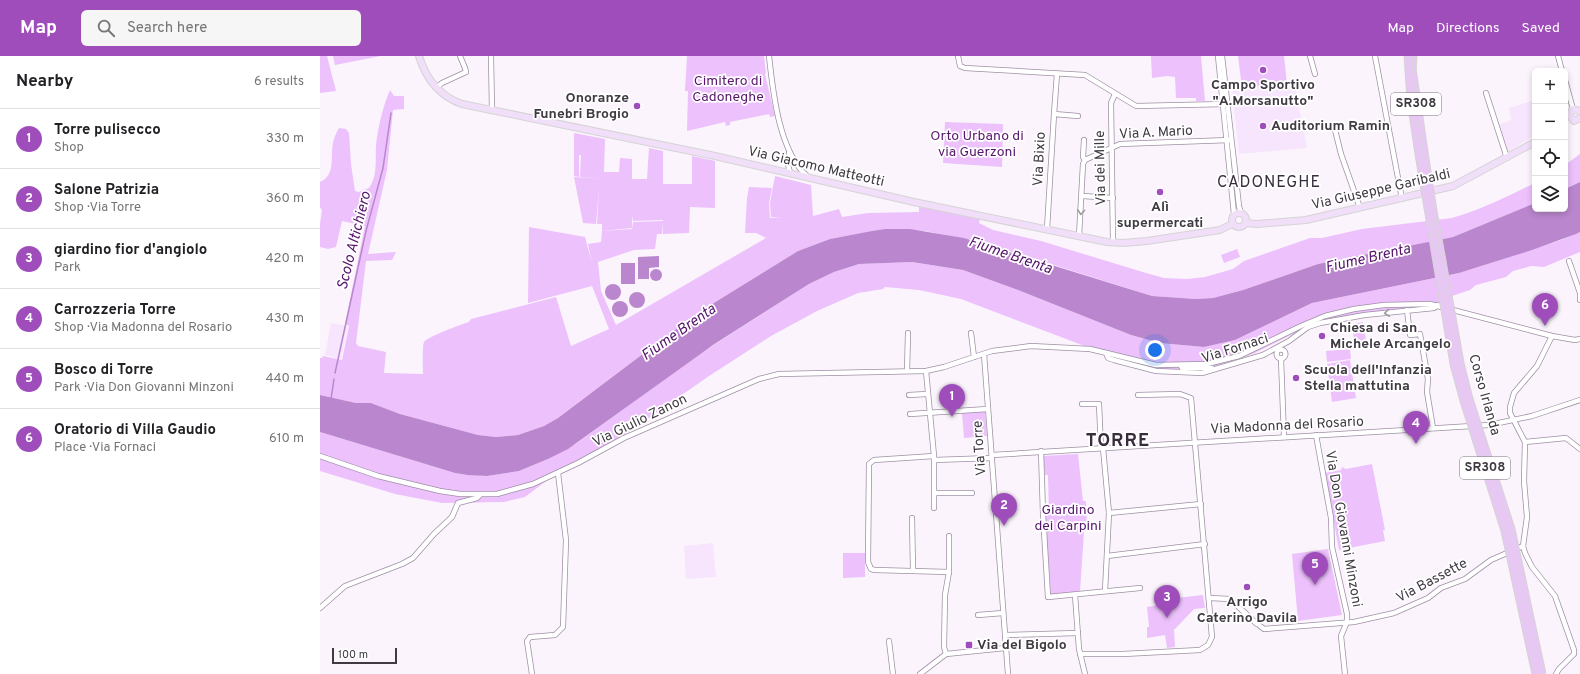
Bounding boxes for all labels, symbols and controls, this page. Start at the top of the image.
search box [81,10,361,46]
text: Map [20,16,57,40]
icon: search [95,17,117,39]
text: Search here [127,19,207,38]
text: Map [1388,20,1414,37]
text: Directions [1436,20,1500,37]
text: Saved [1522,20,1560,37]
marker: Campo Sportivo "A.Morsanutto" [1258,65,1268,75]
map controls [1532,68,1568,212]
button: + [1532,68,1568,104]
text: Nearby [16,71,73,93]
park label: Cimitero di Cadoneghe [692,73,764,106]
text: 6 results [254,74,304,90]
place label: Campo Sportivo "A.Morsanutto" [1211,77,1315,110]
place label: Onoranze Funebri Brogio [533,90,629,123]
road number: SR308 [1391,93,1441,115]
marker: Onoranze Funebri Brogio [632,101,642,111]
button: − [1532,104,1568,140]
place label: Auditorium Ramin [1271,118,1390,135]
text: Torre pulisecco [54,121,161,140]
marker: Auditorium Ramin [1258,121,1268,131]
street label: Via A. Mario [1119,123,1194,143]
park label: Orto Urbano di via Guerzoni [930,128,1024,161]
street label: Via dei Mille [1092,130,1110,206]
text: 1 [26,131,32,147]
text: 330 m [266,131,304,147]
street label: Via Bixio [1030,131,1050,187]
text: Shop [54,140,84,156]
button: locate [1532,140,1568,176]
street label: Via Giacomo Matteotti [746,143,886,191]
street label: Via Giuseppe Garibaldi [1310,166,1452,214]
district label: CADONEGHE [1217,173,1321,193]
button: layers [1532,176,1568,212]
text: Salone Patrizia [54,181,159,200]
marker: Alì supermercati [1155,187,1165,197]
water label: Scolo Altichiero [334,190,376,292]
text: 2 [25,191,33,207]
text: 360 m [266,191,304,207]
place label: Alì supermercati [1117,199,1203,232]
text: Shop · Via Torre [54,200,141,216]
one-way arrow [1077,209,1086,215]
water label: Fiume Brenta [966,233,1054,279]
water label: Fiume Brenta [1324,240,1413,278]
text: giardino fior d'angiolo [54,241,207,260]
text: 3 [25,251,33,267]
text: 420 m [266,251,304,267]
text: Park [54,260,81,276]
pin: 6 [1532,293,1558,326]
water label: Fiume Brenta [638,300,720,366]
text: Carrozzeria Torre [54,301,176,320]
one-way arrow [1384,308,1390,317]
text: 4 [25,311,33,327]
text: 430 m [266,311,304,327]
text: Shop · Via Madonna del Rosario [54,320,232,336]
place label: Chiesa di San Michele Arcangelo [1330,320,1451,353]
street label: Via Fornaci [1199,330,1271,368]
marker: Chiesa di San Michele Arcangelo [1317,331,1327,341]
your location [1145,340,1165,360]
street label: Corso Irlanda [1464,352,1504,438]
text: Bosco di Torre [54,361,153,380]
place label: Scuola dell'Infanzia Stella mattutina [1304,362,1432,395]
text: 5 [25,371,33,387]
text: 440 m [265,371,304,387]
marker: Scuola dell'Infanzia Stella mattutina [1291,373,1301,383]
text: Park · Via Don Giovanni Minzoni [54,380,234,396]
pin: 1 [939,384,965,417]
street label: Via Giulio Zanon [590,391,690,451]
pin: 4 [1403,411,1429,444]
street label: Via Madonna del Rosario [1210,413,1364,439]
street label: Via Torre [970,420,990,476]
text: Oratorio di Villa Gaudio [54,421,216,440]
district label: TORRE [1086,430,1150,453]
text: 6 [25,431,33,447]
text: 610 m [269,431,304,447]
text: Place · Via Fornaci [54,440,156,456]
street label: Via Don Giovanni Minzoni [1321,449,1365,609]
road number: SR308 [1460,457,1510,479]
pin: 2 [991,493,1017,526]
park label: Giardino dei Carpini [1034,502,1102,535]
pin: 5 [1302,552,1328,585]
street label: Via Bassette [1393,555,1471,607]
marker: Arrigo Caterino Davila [1242,582,1252,592]
pin: 3 [1154,585,1180,618]
place label: Arrigo Caterino Davila [1197,594,1297,627]
place label: Via del Bigolo [977,637,1067,654]
marker: Via del Bigolo [964,640,974,650]
scale bar [332,646,397,665]
text: 100 m [338,648,368,662]

